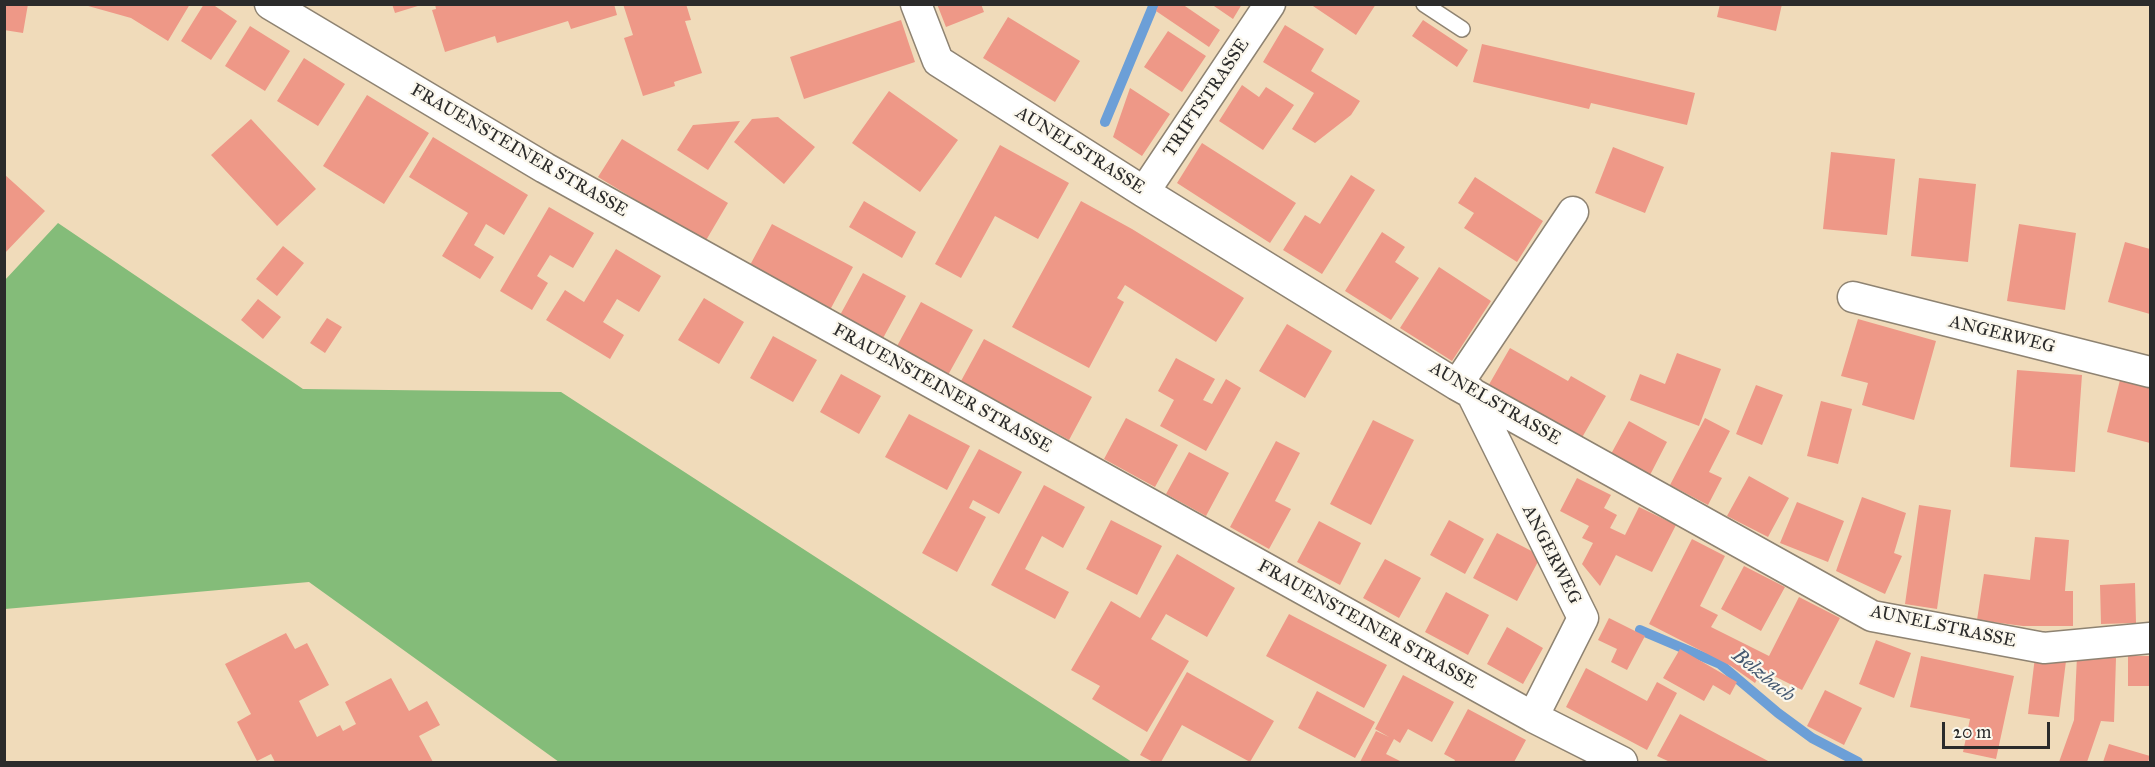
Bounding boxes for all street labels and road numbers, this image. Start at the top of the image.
street label: TRIFTSTRASSE [1159,35,1255,161]
street label: FRAUENSTEINER STRASSE [407,80,631,222]
street label: AUNELSTRASSE [1011,103,1149,199]
street label: ANGERWEG [1947,311,2057,359]
street label: FRAUENSTEINER STRASSE [829,320,1055,458]
street label: AUNELSTRASSE [1425,358,1565,450]
street label: ANGERWEG [1517,502,1585,608]
street label: FRAUENSTEINER STRASSE [1254,556,1480,694]
street label: AUNELSTRASSE [1868,601,2018,653]

